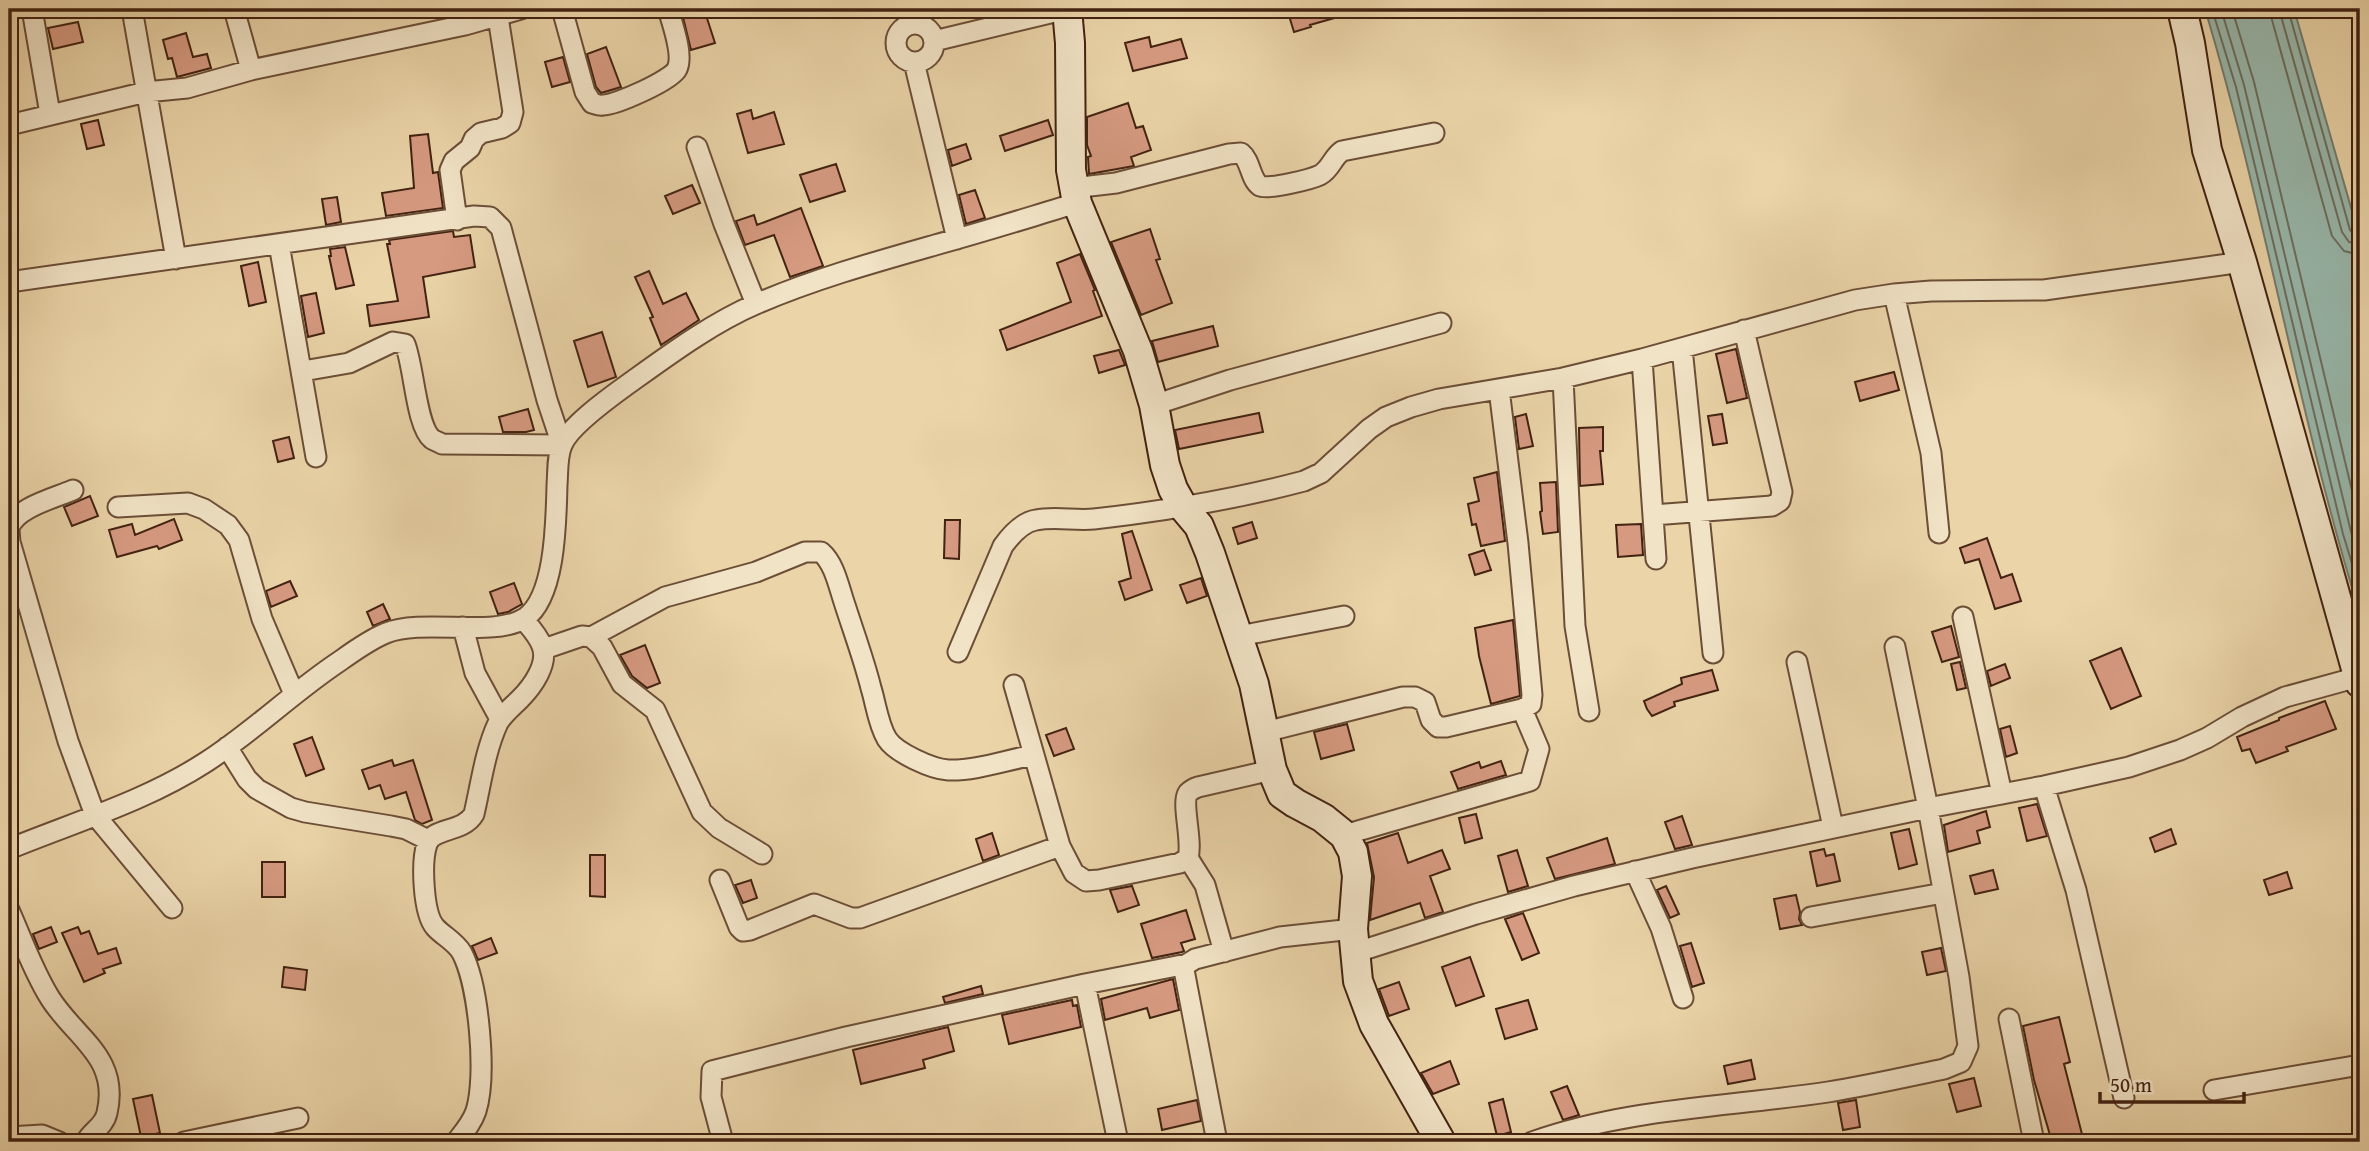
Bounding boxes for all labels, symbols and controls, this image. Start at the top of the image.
scale bar [2100,1060,2243,1104]
text: 50 m [2110,1069,2152,1100]

